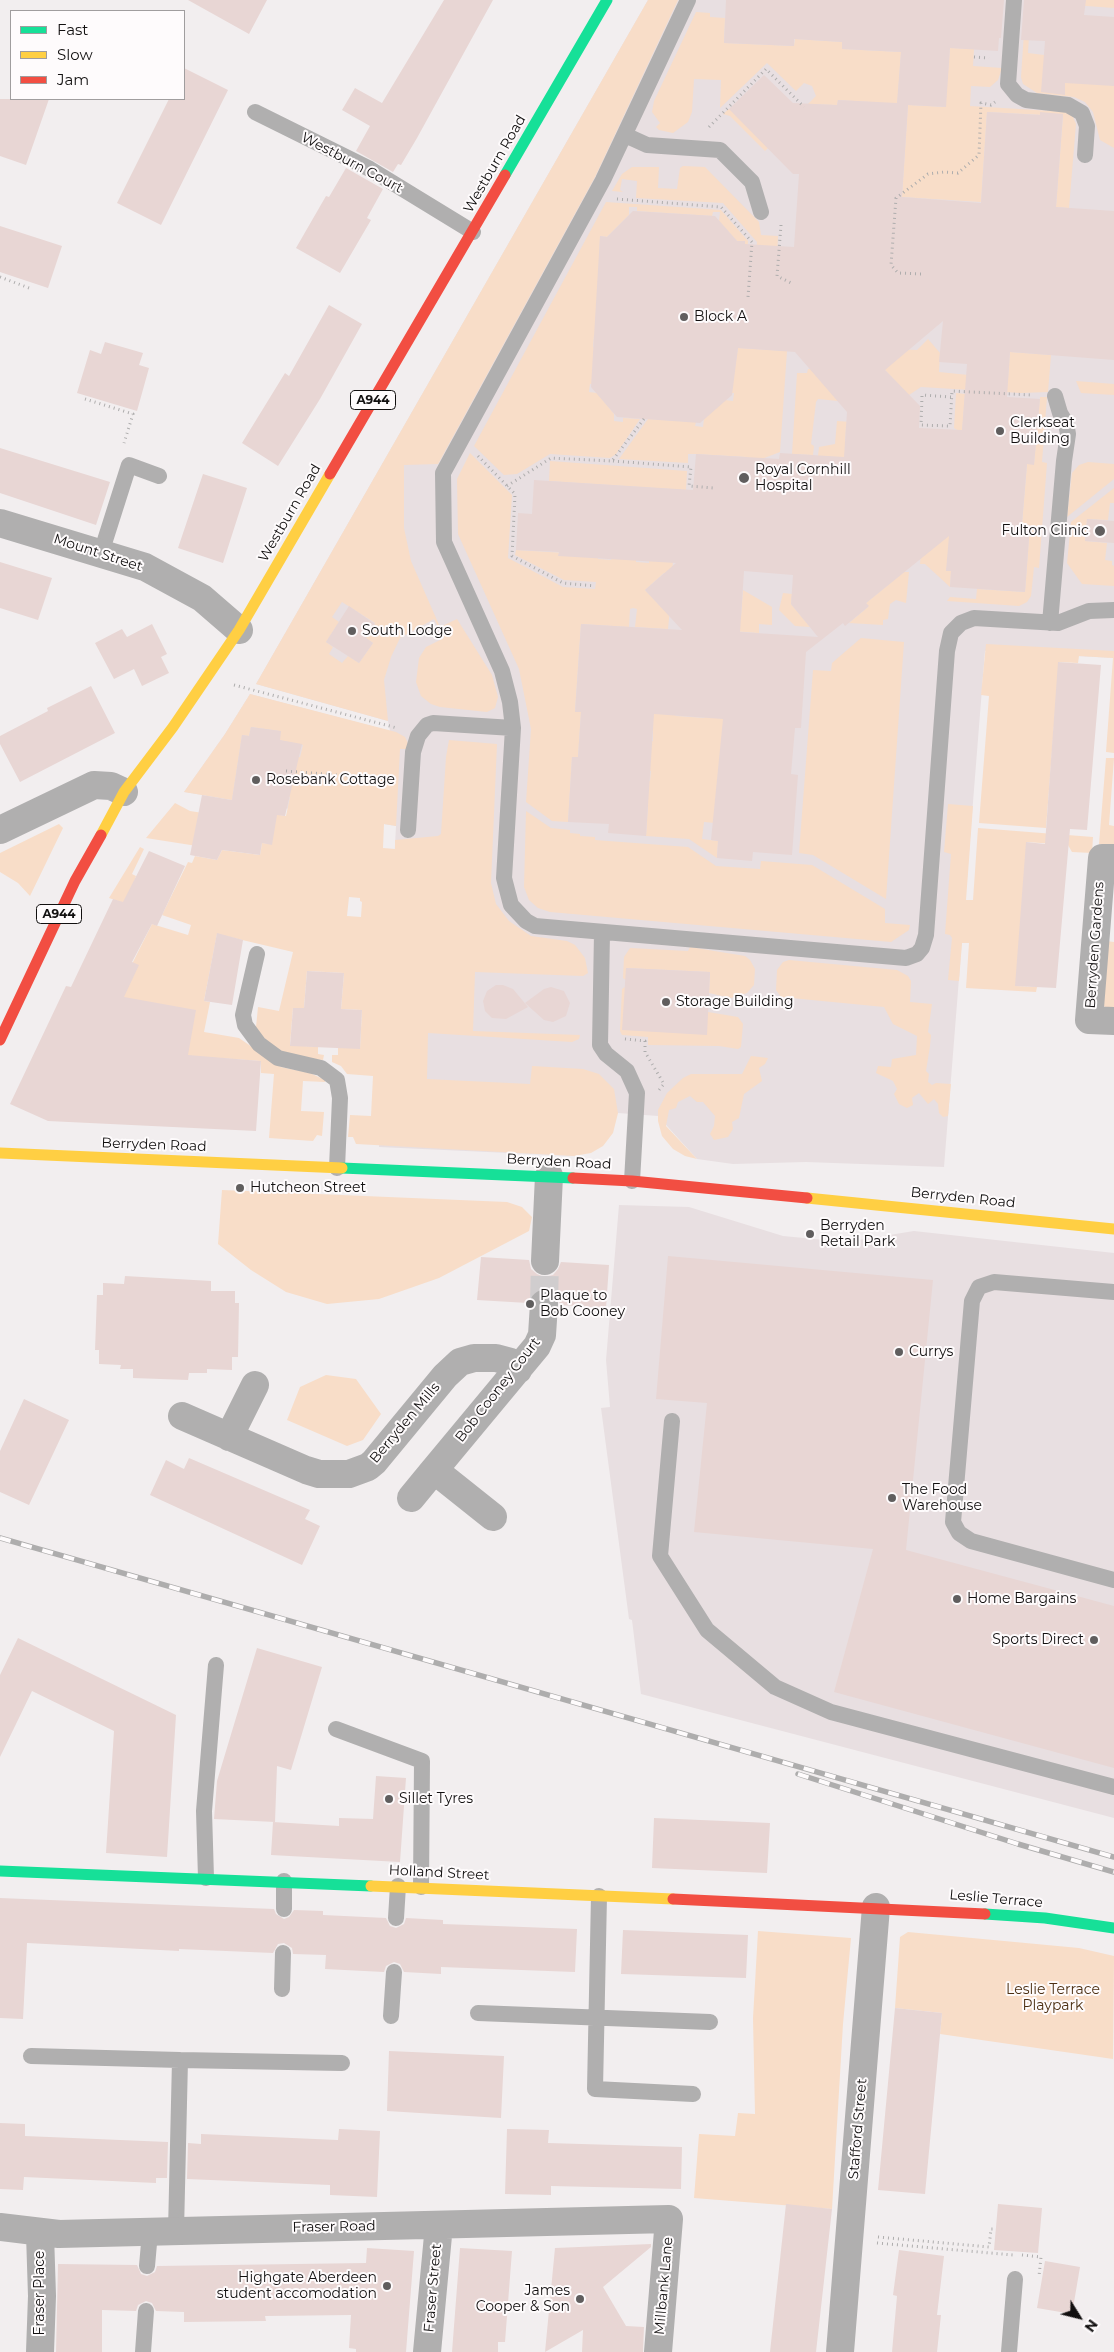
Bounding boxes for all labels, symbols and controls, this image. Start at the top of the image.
legend [10,10,185,100]
text: Fast [57,20,88,39]
text: Slow [57,45,93,64]
text: Jam [57,70,89,89]
street label: Westburn Road [460,112,530,216]
street label: Westburn Court [298,129,406,197]
place label: Block A [694,309,747,325]
marker: Block A [678,311,690,323]
road number: A944 [350,390,396,410]
place label: Clerkseat Building [1010,415,1075,448]
marker: Clerkseat Building [994,425,1006,437]
street label: Westburn Road [255,461,325,565]
place label: Royal Cornhill Hospital [755,462,851,494]
marker: Royal Cornhill Hospital [737,471,751,485]
place label: Fulton Clinic [1001,523,1089,539]
marker: Fulton Clinic [1093,524,1107,538]
street label: Mount Street [51,531,145,575]
place label: South Lodge [362,623,452,639]
marker: South Lodge [346,625,358,637]
place label: Rosebank Cottage [266,772,395,788]
marker: Rosebank Cottage [250,774,262,786]
street label: Berryden Gardens [1082,881,1108,1009]
road number: A944 [36,904,82,924]
place label: Storage Building [676,994,794,1010]
marker: Storage Building [660,996,672,1008]
street label: Berryden Road [101,1135,207,1155]
street label: Berryden Road [506,1151,612,1173]
place label: Hutcheon Street [250,1180,366,1196]
marker: Hutcheon Street [234,1182,246,1194]
street label: Berryden Road [910,1184,1016,1212]
place label: Berryden Retail Park [820,1218,895,1250]
marker: Berryden Retail Park [804,1228,816,1240]
place label: Plaque to Bob Cooney [540,1288,625,1320]
marker: Plaque to Bob Cooney [524,1298,536,1310]
street label: Bob Cooney Court [452,1334,544,1446]
place label: Currys [909,1344,953,1360]
marker: Currys [893,1346,905,1358]
street label: Berryden Mills [366,1379,444,1467]
place label: The Food Warehouse [902,1482,982,1514]
marker: The Food Warehouse [886,1492,898,1504]
place label: Home Bargains [967,1591,1076,1607]
marker: Home Bargains [951,1593,963,1605]
place label: Sports Direct [992,1632,1084,1648]
marker: Sports Direct [1088,1634,1100,1646]
place label: Sillet Tyres [399,1791,473,1807]
marker: Sillet Tyres [383,1793,395,1805]
street label: Holland Street [388,1862,490,1884]
street label: Leslie Terrace [949,1887,1043,1911]
park label: Leslie Terrace Playpark [1006,1982,1100,2014]
street label: Stafford Street [845,2078,871,2180]
street label: Fraser Road [292,2218,376,2236]
street label: Millbank Lane [651,2236,677,2336]
street label: Fraser Street [421,2243,445,2333]
street label: Fraser Place [32,2251,48,2335]
place label: Highgate Aberdeen student accomodation [217,2270,377,2302]
marker: Highgate Aberdeen student accomodation [381,2280,393,2292]
place label: James Cooper & Son [476,2283,570,2316]
north arrow [1054,2292,1104,2342]
marker: James Cooper & Son [574,2293,586,2305]
text: N [1081,2316,1102,2336]

